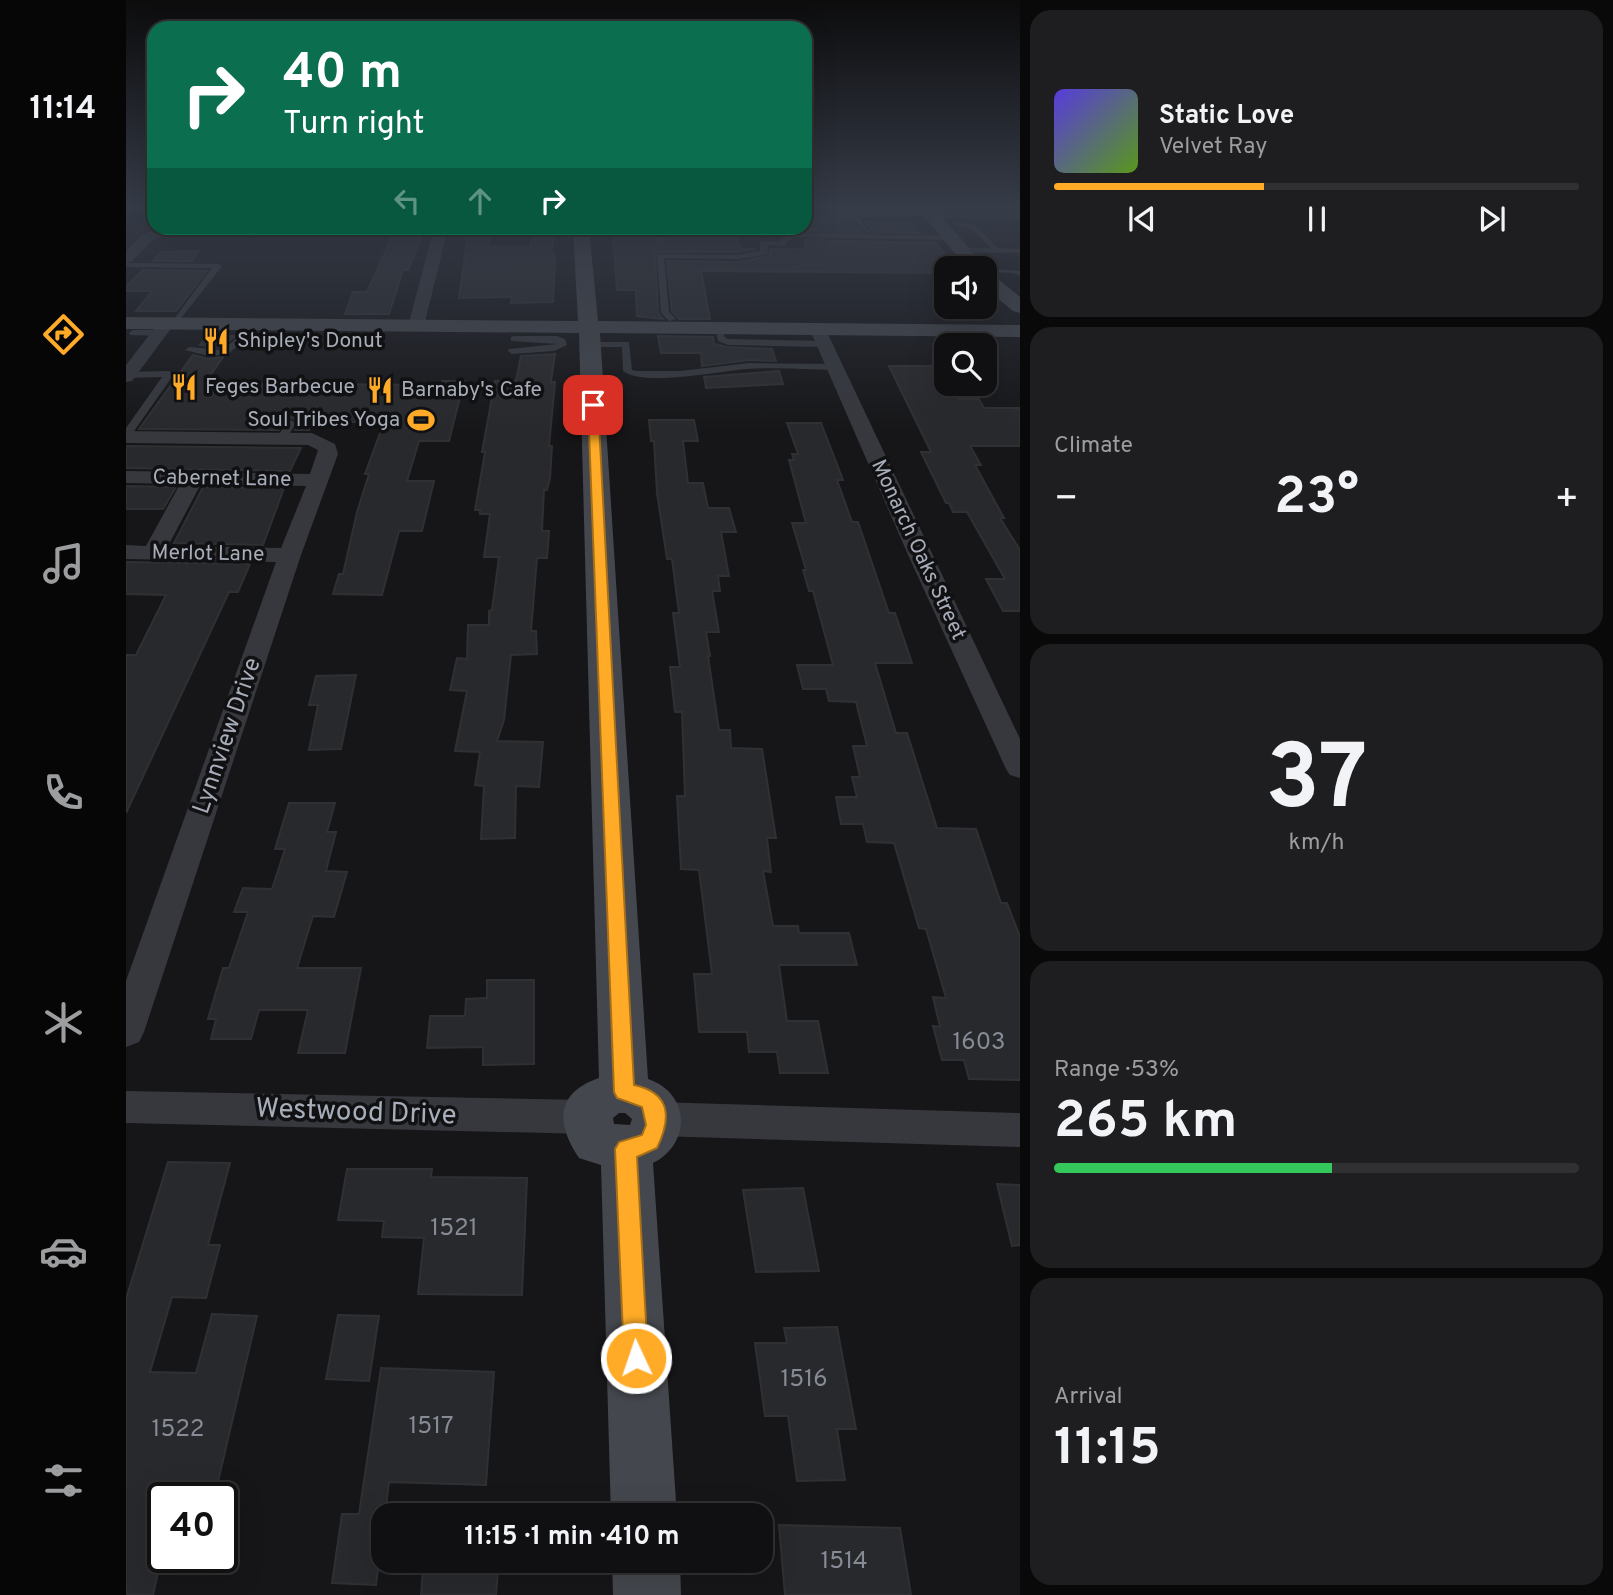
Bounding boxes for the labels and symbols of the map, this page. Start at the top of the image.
restaurant icon: Shipley's Donut [201,326,231,356]
place label: Shipley's Donut [237,328,383,355]
restaurant icon: Feges Barbecue [169,372,199,402]
place label: Feges Barbecue [205,374,355,401]
restaurant icon: Barnaby's Cafe [365,375,395,405]
pin [563,375,623,435]
place label: Barnaby's Cafe [401,377,542,404]
sports icon: Soul Tribes Yoga [406,405,436,435]
place label: Soul Tribes Yoga [247,407,400,434]
street label: Monarch Oaks Street [864,455,972,645]
street label: Cabernet Lane [152,464,292,494]
street label: Merlot Lane [151,540,265,568]
street label: Lynnview Drive [187,654,269,818]
house number: 1603 [952,1028,1006,1058]
street label: Westwood Drive [255,1091,457,1135]
house number: 1521 [430,1214,478,1244]
position arrow [599,1321,673,1395]
house number: 1516 [780,1365,828,1395]
house number: 1517 [408,1412,454,1442]
house number: 1522 [151,1415,205,1445]
speed limit sign: 40 [147,1482,238,1573]
house number: 1514 [820,1547,868,1577]

